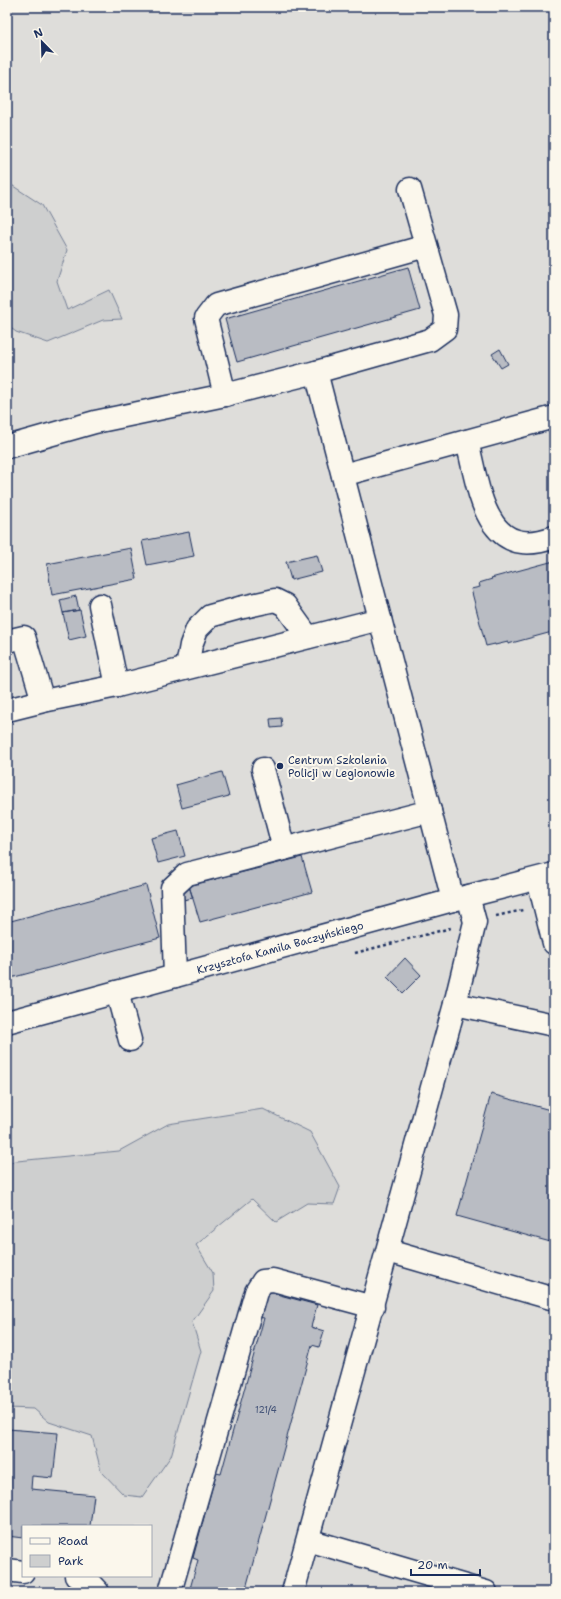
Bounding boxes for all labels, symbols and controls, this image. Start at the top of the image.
north arrow [22,22,62,62]
text: N [31,25,45,42]
place label: Centrum Szkolenia Policji w Legionowie [288,753,395,781]
marker: Centrum Szkolenia Policji w Legionowie [275,761,285,771]
street label: Krzysztofa Kamila Baczyńskiego [195,918,365,978]
house number: 121/4 [255,1404,277,1416]
legend [22,1525,152,1577]
text: Road [58,1533,89,1549]
scale bar [411,1551,480,1577]
text: Park [58,1553,84,1569]
text: 20 m [417,1557,448,1573]

